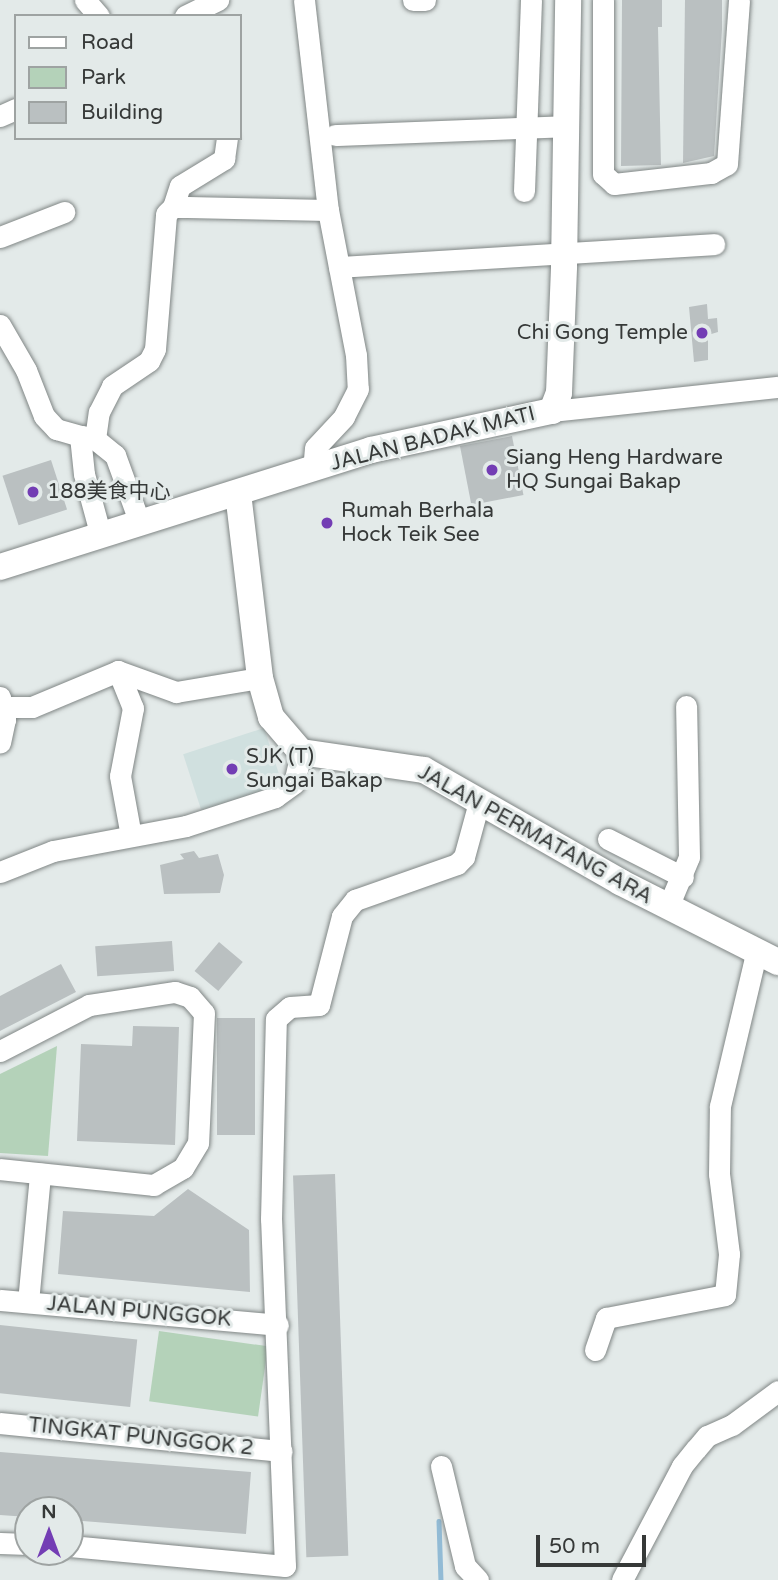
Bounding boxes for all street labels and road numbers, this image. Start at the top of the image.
street label: JALAN BADAK MATI [328,401,538,477]
street label: JALAN PERMATANG ARA [413,760,657,910]
street label: JALAN PUNGGOK [46,1291,232,1333]
street label: TINGKAT PUNGGOK 2 [27,1413,255,1461]

